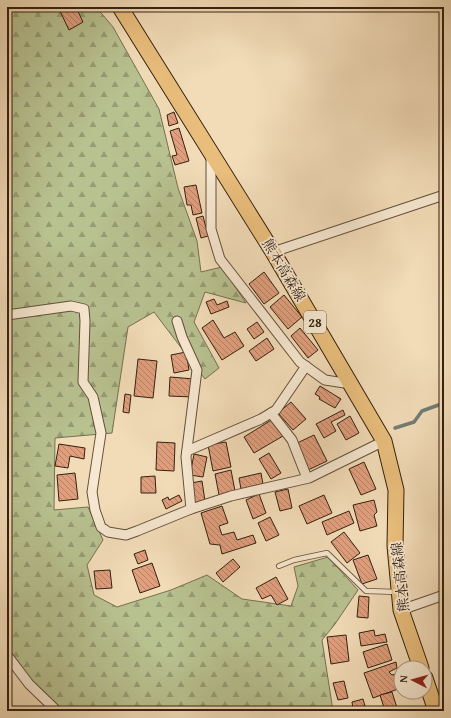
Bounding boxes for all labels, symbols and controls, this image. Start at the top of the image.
street label: 熊本高森線 [257,235,311,305]
road number: 28 [304,311,326,333]
street label: 熊本高森線 [386,541,414,613]
north arrow [393,660,433,700]
text: N [395,674,411,683]

